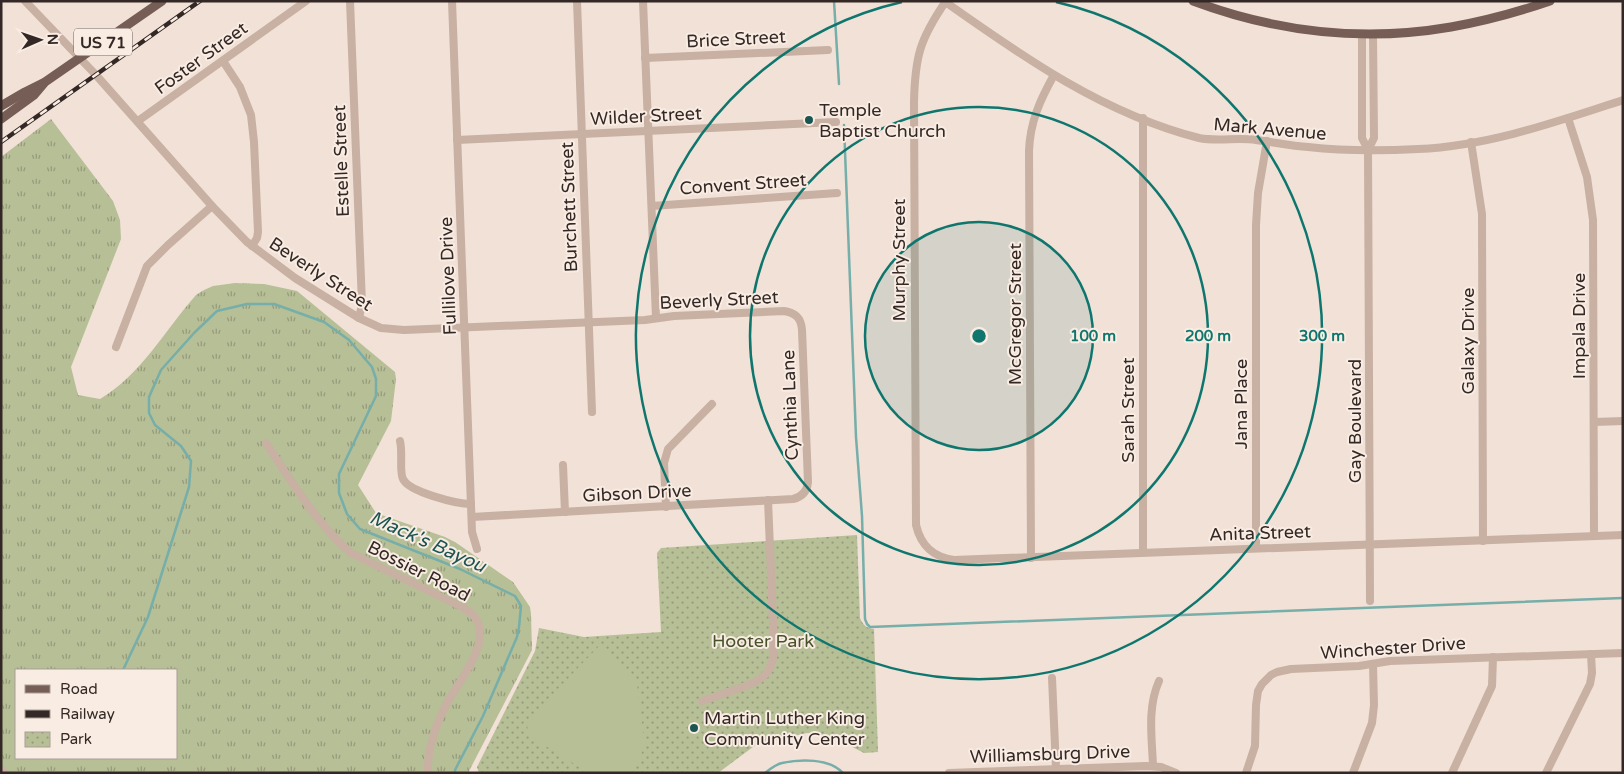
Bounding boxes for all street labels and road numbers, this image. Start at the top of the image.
street label: Foster Street [150,17,252,99]
street label: Brice Street [686,25,786,53]
road number: US 71 [74,28,132,56]
street label: Wilder Street [590,102,702,130]
street label: Estelle Street [328,104,354,217]
street label: Mark Avenue [1213,113,1327,145]
street label: Burchett Street [556,141,582,273]
street label: Convent Street [679,169,807,199]
street label: Murphy Street [888,198,910,321]
street label: Fullilove Drive [435,216,461,336]
street label: Beverly Street [265,232,377,316]
street label: McGregor Street [1004,243,1026,385]
street label: Impala Drive [1568,273,1590,379]
street label: Beverly Street [659,286,779,314]
street label: Galaxy Drive [1457,287,1479,395]
street label: Cynthia Lane [777,349,803,461]
street label: Sarah Street [1117,357,1139,463]
street label: Jana Place [1230,359,1252,449]
street label: Gay Boulevard [1344,359,1366,483]
street label: Gibson Drive [582,479,692,507]
street label: Anita Street [1209,520,1311,546]
street label: Bossier Road [364,536,474,606]
street label: Winchester Drive [1320,632,1466,664]
street label: Williamsburg Drive [969,740,1131,768]

